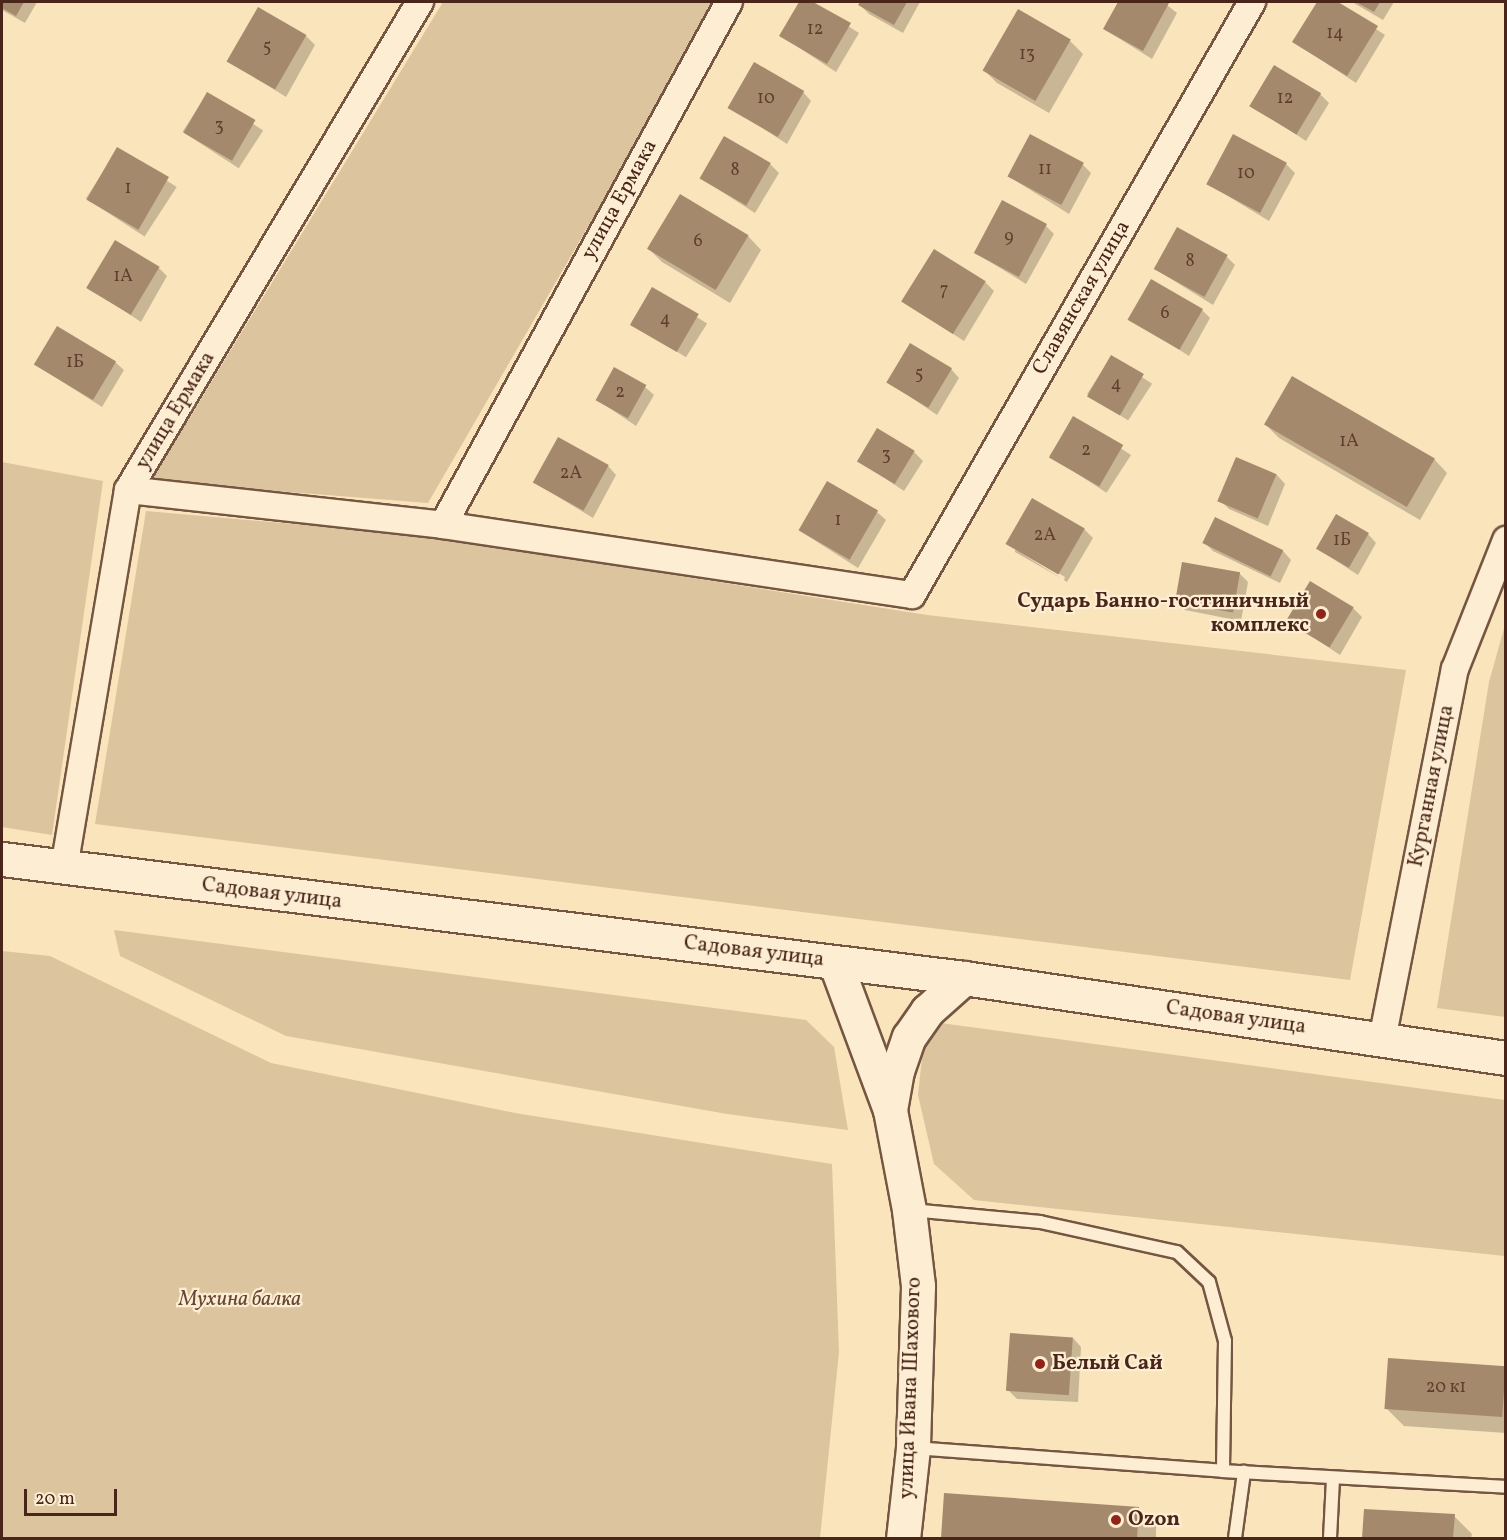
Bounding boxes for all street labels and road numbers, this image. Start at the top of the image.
street label: улица Ермака [577,136,663,264]
street label: Славянская улица [1027,216,1137,380]
street label: улица Ермака [131,347,221,475]
street label: Курганная улица [1404,702,1460,870]
street label: Садовая улица [200,873,344,915]
street label: Садовая улица [682,931,826,973]
street label: Садовая улица [1164,996,1308,1040]
street label: улица Ивана Шахового [895,1277,927,1499]

